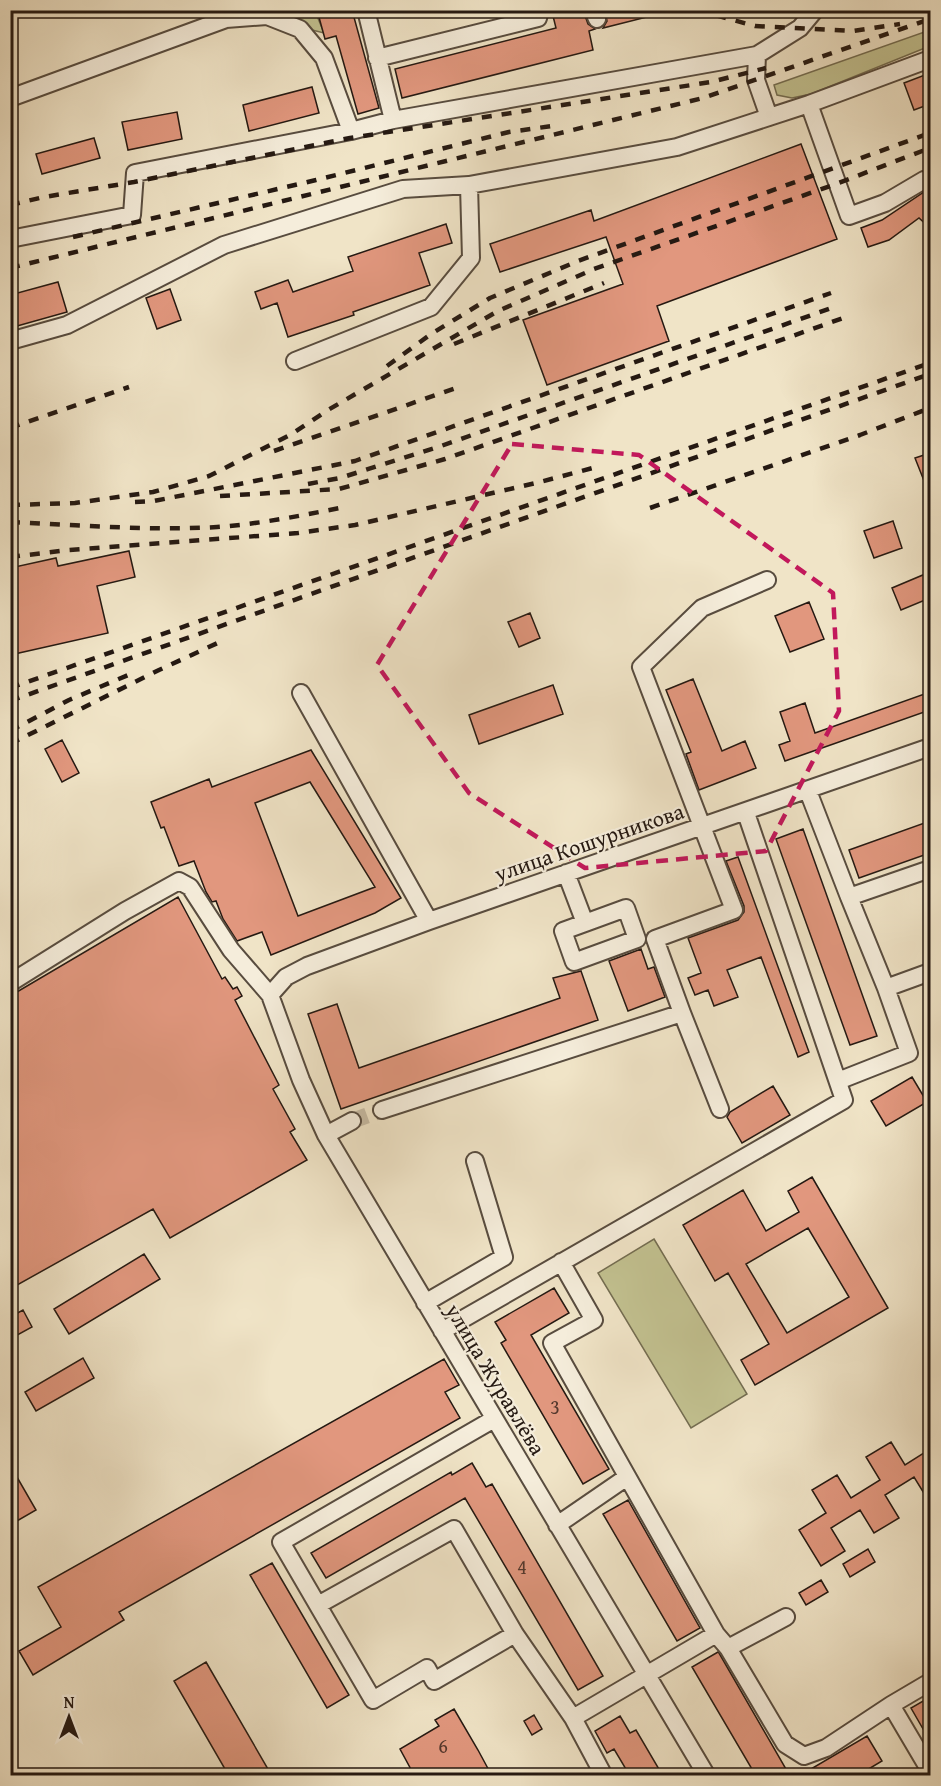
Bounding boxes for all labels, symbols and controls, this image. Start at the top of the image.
street label: улица Кошурникова [489,794,689,890]
street label: улица Журавлёва [438,1296,554,1461]
house number: 3 [550,1392,560,1421]
house number: 4 [517,1552,527,1581]
north arrow [39,1687,99,1747]
text: N [64,1690,75,1714]
house number: 6 [438,1731,448,1760]

